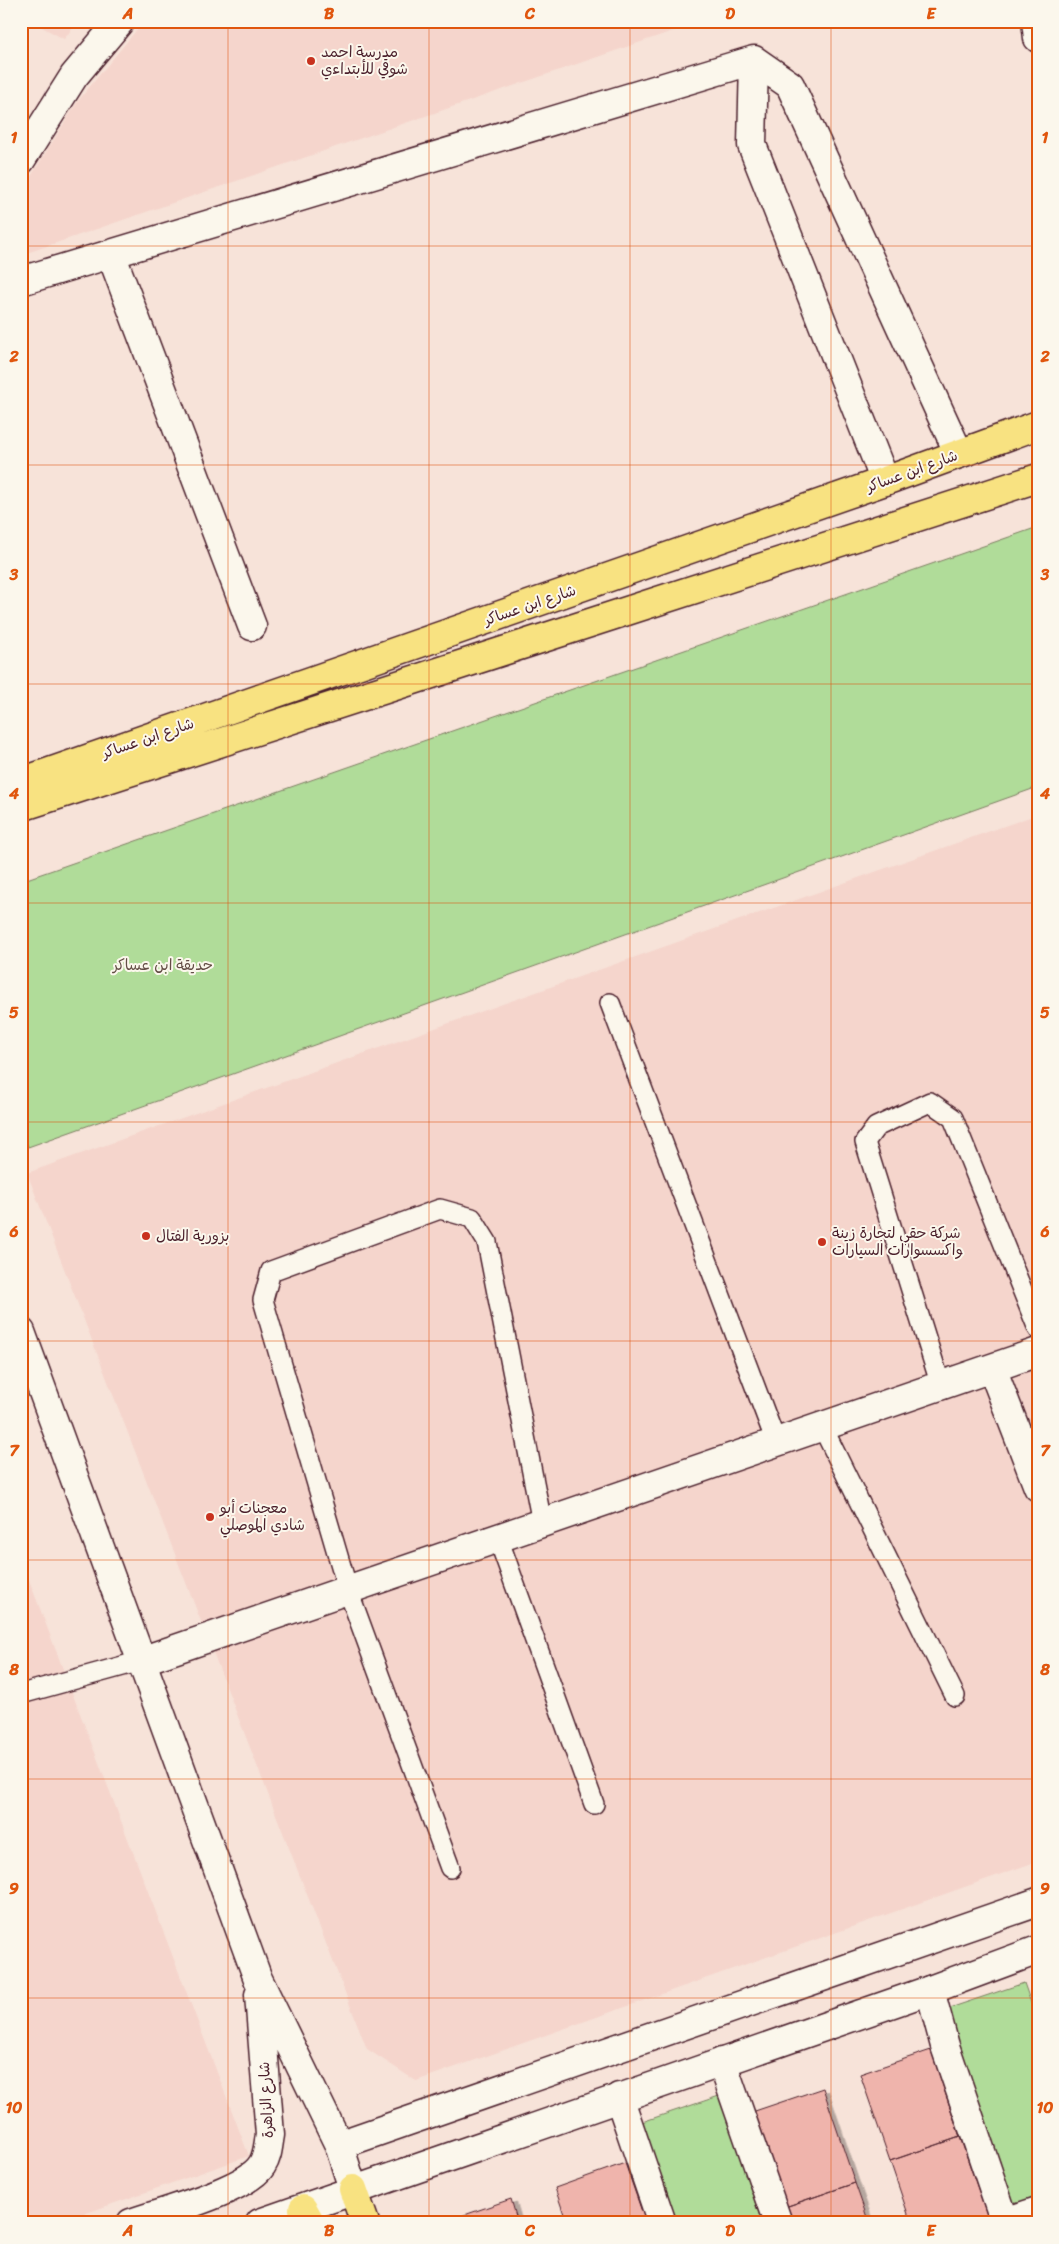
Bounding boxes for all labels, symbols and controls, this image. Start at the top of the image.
text: A [122,0,133,28]
text: B [324,0,335,28]
text: C [524,0,536,28]
text: D [725,0,735,28]
text: E [927,0,937,28]
place label: مدرسة احمد شوقي للأبتداءي [321,39,408,82]
marker: مدرسة احمد شوقي للأبتداءي [305,55,317,67]
text: 1 [11,123,18,152]
text: 1 [1042,123,1049,152]
text: 2 [8,342,19,371]
text: 2 [1039,342,1050,371]
street label: شارع ابن عساكر [861,442,961,500]
text: 3 [9,560,19,589]
text: 3 [1040,560,1050,589]
street label: شارع ابن عساكر [479,577,580,634]
street label: شارع ابن عساكر [97,710,198,767]
text: 4 [8,779,19,808]
text: 4 [1039,779,1050,808]
park label: حديقة ابن عساكر [111,952,213,978]
text: 5 [9,998,19,1027]
text: 5 [1040,998,1050,1027]
text: 6 [8,1217,19,1246]
text: 6 [1039,1217,1050,1246]
place label: شركة حقي لتجارة زينة واكسسوارات السيارات [832,1220,963,1263]
place label: بزورية الفتال [156,1223,230,1249]
marker: بزورية الفتال [140,1230,152,1242]
marker: شركة حقي لتجارة زينة واكسسوارات السيارات [816,1236,828,1248]
text: 7 [9,1436,20,1465]
text: 7 [1040,1436,1051,1465]
place label: معجنات أبو شادي الموصلي [219,1495,305,1538]
marker: معجنات أبو شادي الموصلي [204,1511,216,1523]
text: 8 [8,1655,19,1684]
text: 8 [1039,1655,1050,1684]
text: 9 [9,1874,19,1903]
text: 9 [1040,1874,1050,1903]
street label: شارع الزاهرة [251,2061,281,2139]
text: 10 [6,2093,22,2122]
text: 10 [1037,2093,1053,2122]
text: A [122,2216,133,2244]
text: B [324,2216,335,2244]
text: C [524,2216,536,2244]
text: D [725,2216,735,2244]
text: E [927,2216,937,2244]

